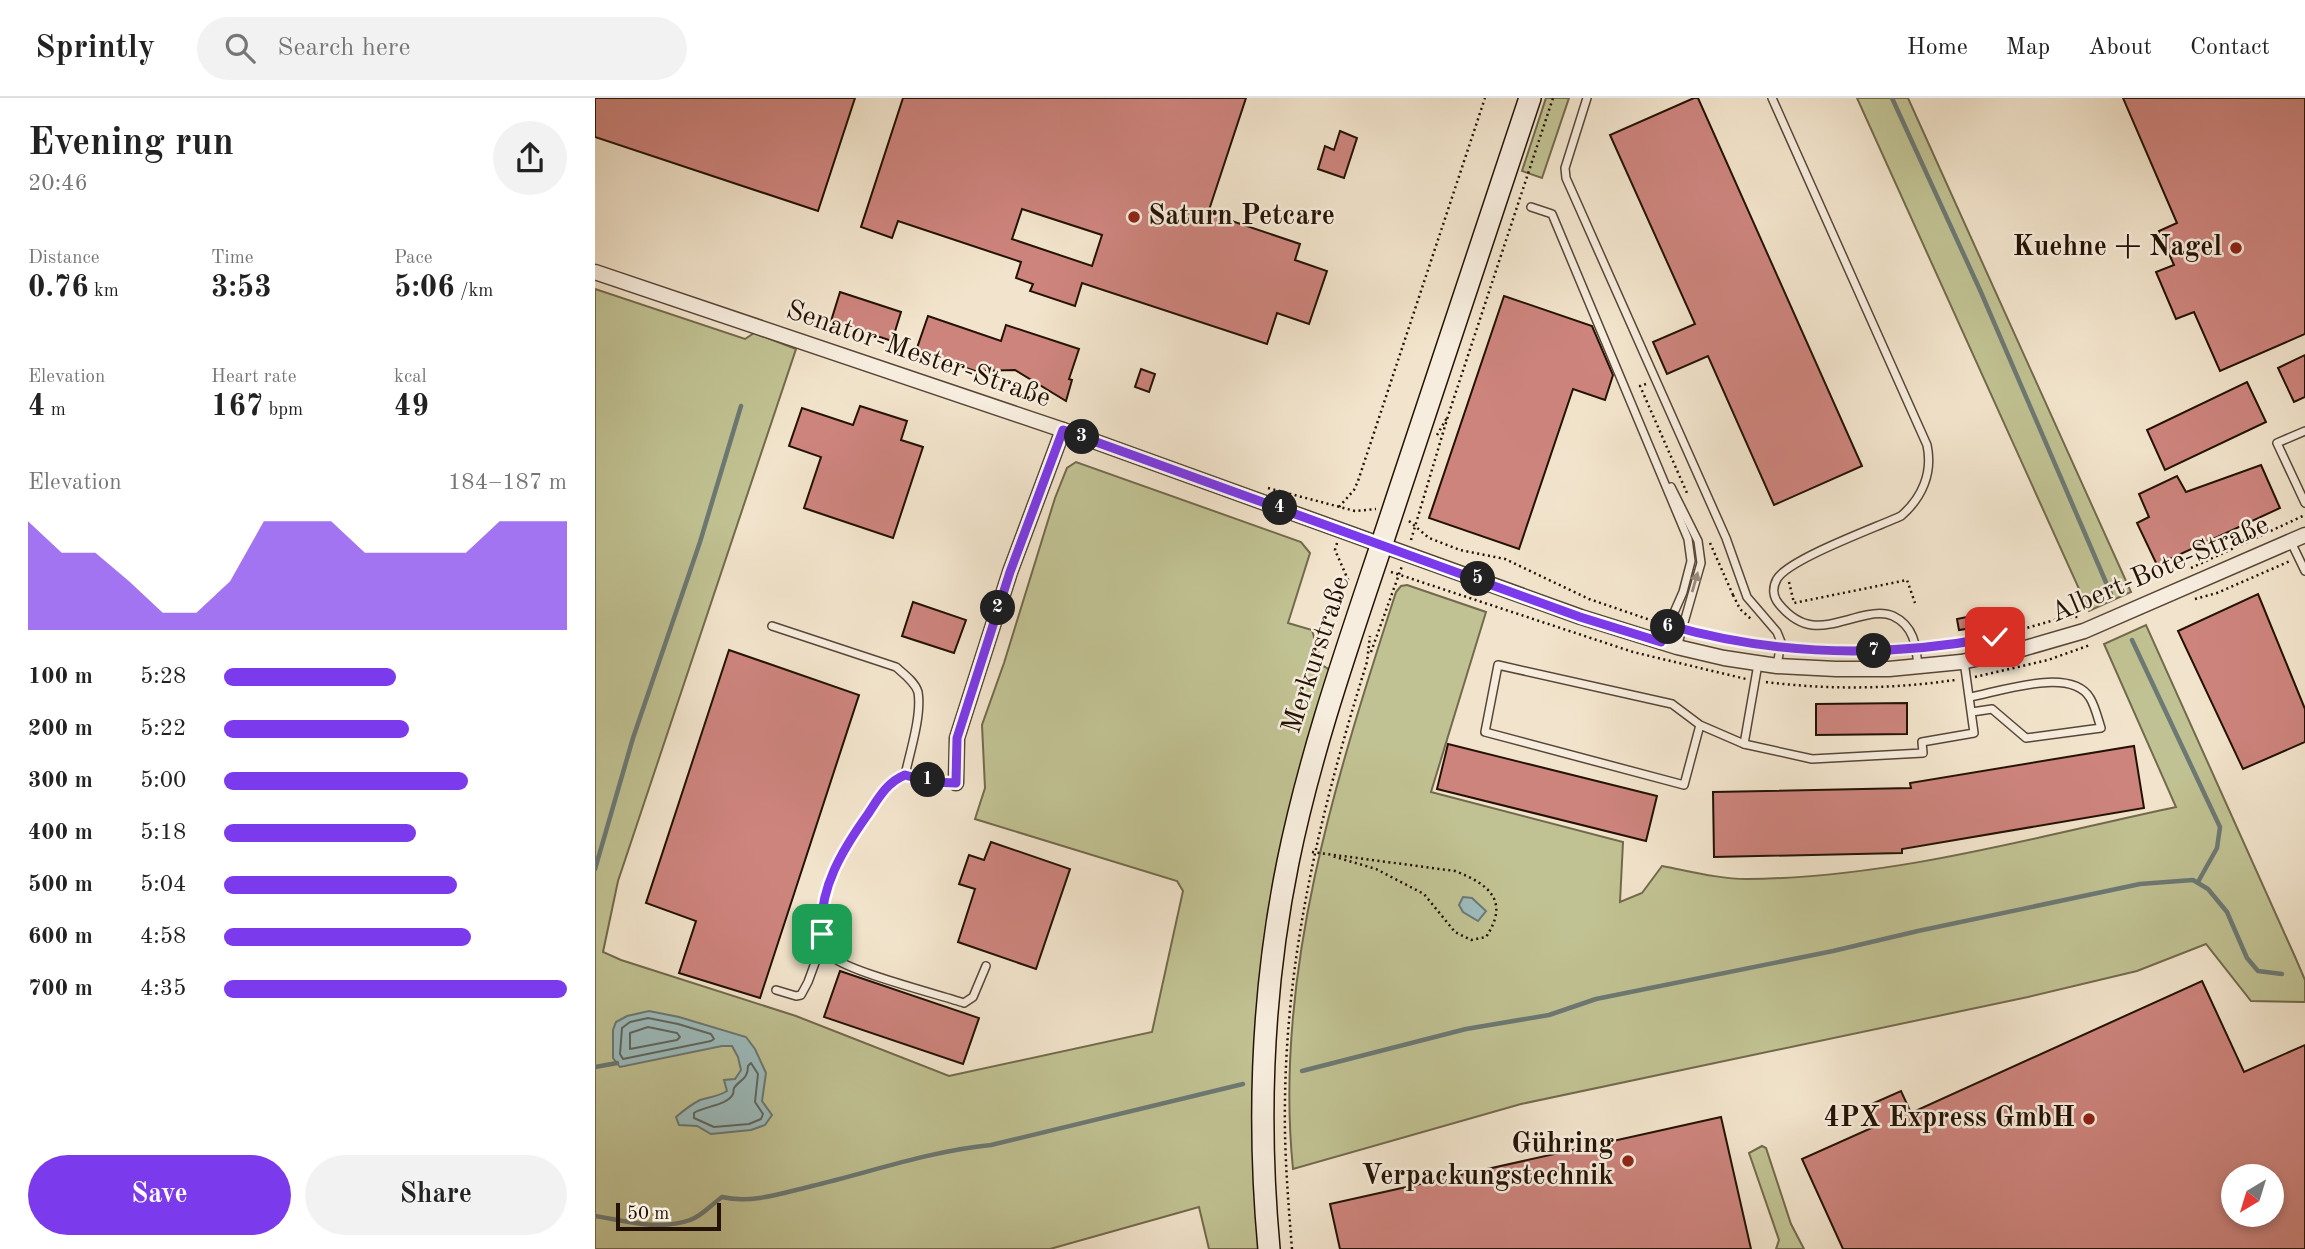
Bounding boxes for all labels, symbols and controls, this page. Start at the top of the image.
search box [197,17,687,80]
icon: search [221,29,259,67]
text: Sprintly [35,32,155,65]
text: Search here [277,35,410,61]
text: Home [1907,36,1968,60]
text: Map [2006,36,2050,60]
text: About [2088,36,2152,60]
text: Contact [2190,36,2270,60]
button: share [493,121,567,195]
text: Evening run [28,125,234,163]
text: 20:46 [28,172,88,195]
place label: Saturn Petcare [1148,203,1335,231]
marker: Saturn Petcare [1126,209,1142,225]
place label: Kuehne + Nagel [2012,234,2222,262]
marker: Kuehne + Nagel [2228,240,2244,256]
text: Distance [28,249,100,268]
text: Time [211,249,254,268]
text: Pace [394,249,433,268]
text: 0.76 [28,273,89,303]
text: 3:53 [211,273,272,303]
text: 5:06 [394,273,455,303]
text: km [89,282,119,301]
text: /km [455,282,493,301]
street label: Senator-Mester-Straße [782,297,1054,413]
text: Elevation [28,368,105,387]
text: Heart rate [211,368,296,387]
text: kcal [394,368,427,387]
text: 4 [28,392,45,422]
text: 167 [211,392,263,422]
text: 49 [394,392,429,422]
text: m [45,401,66,420]
text: bpm [263,401,303,420]
pin: 3 [1065,420,1099,454]
text: 3 [1076,427,1087,446]
text: Elevation [28,471,122,494]
text: 184–187 m [448,471,567,494]
pin: 4 [1263,490,1297,526]
text: 4 [1274,498,1285,517]
street label: Albert-Bote-Straße [2047,511,2273,629]
pin: 5 [1461,561,1495,596]
text: 5 [1472,569,1483,588]
one-way arrow [1691,571,1701,592]
street label: Merkurstraße [1278,573,1356,737]
pin: 2 [981,590,1015,626]
text: 2 [992,598,1003,617]
pin [1965,607,2025,667]
pin: 6 [1651,610,1685,644]
text: 6 [1662,617,1673,636]
icon: check [1976,618,2014,656]
pin: 7 [1857,634,1891,668]
text: 7 [1868,641,1879,660]
text: 100 m [28,665,93,688]
text: 5:28 [140,665,186,688]
text: 200 m [28,717,93,740]
text: 5:22 [140,717,186,740]
pin: 1 [911,762,945,798]
text: 300 m [28,769,93,792]
text: 5:00 [140,769,186,792]
text: 1 [922,770,933,789]
text: 400 m [28,821,93,844]
text: 5:18 [140,821,186,844]
text: 500 m [28,873,93,896]
text: 5:04 [140,873,186,896]
pin [792,904,852,964]
icon: arrive [803,915,841,953]
text: 600 m [28,925,93,948]
text: 4:58 [140,925,186,948]
text: 700 m [28,977,93,1000]
text: 4:35 [140,977,186,1000]
place label: 4PX Express GmbH [1823,1105,2075,1133]
marker: 4PX Express GmbH [2081,1111,2097,1127]
place label: Gühring Verpackungstechnik [1361,1131,1614,1191]
marker: Gühring Verpackungstechnik [1620,1153,1636,1169]
button: Save [28,1155,291,1235]
button: Share [305,1155,567,1235]
north arrow [2221,1164,2284,1227]
map controls [2221,1164,2284,1227]
scale bar [616,1200,721,1232]
text: 50 m [627,1205,669,1224]

